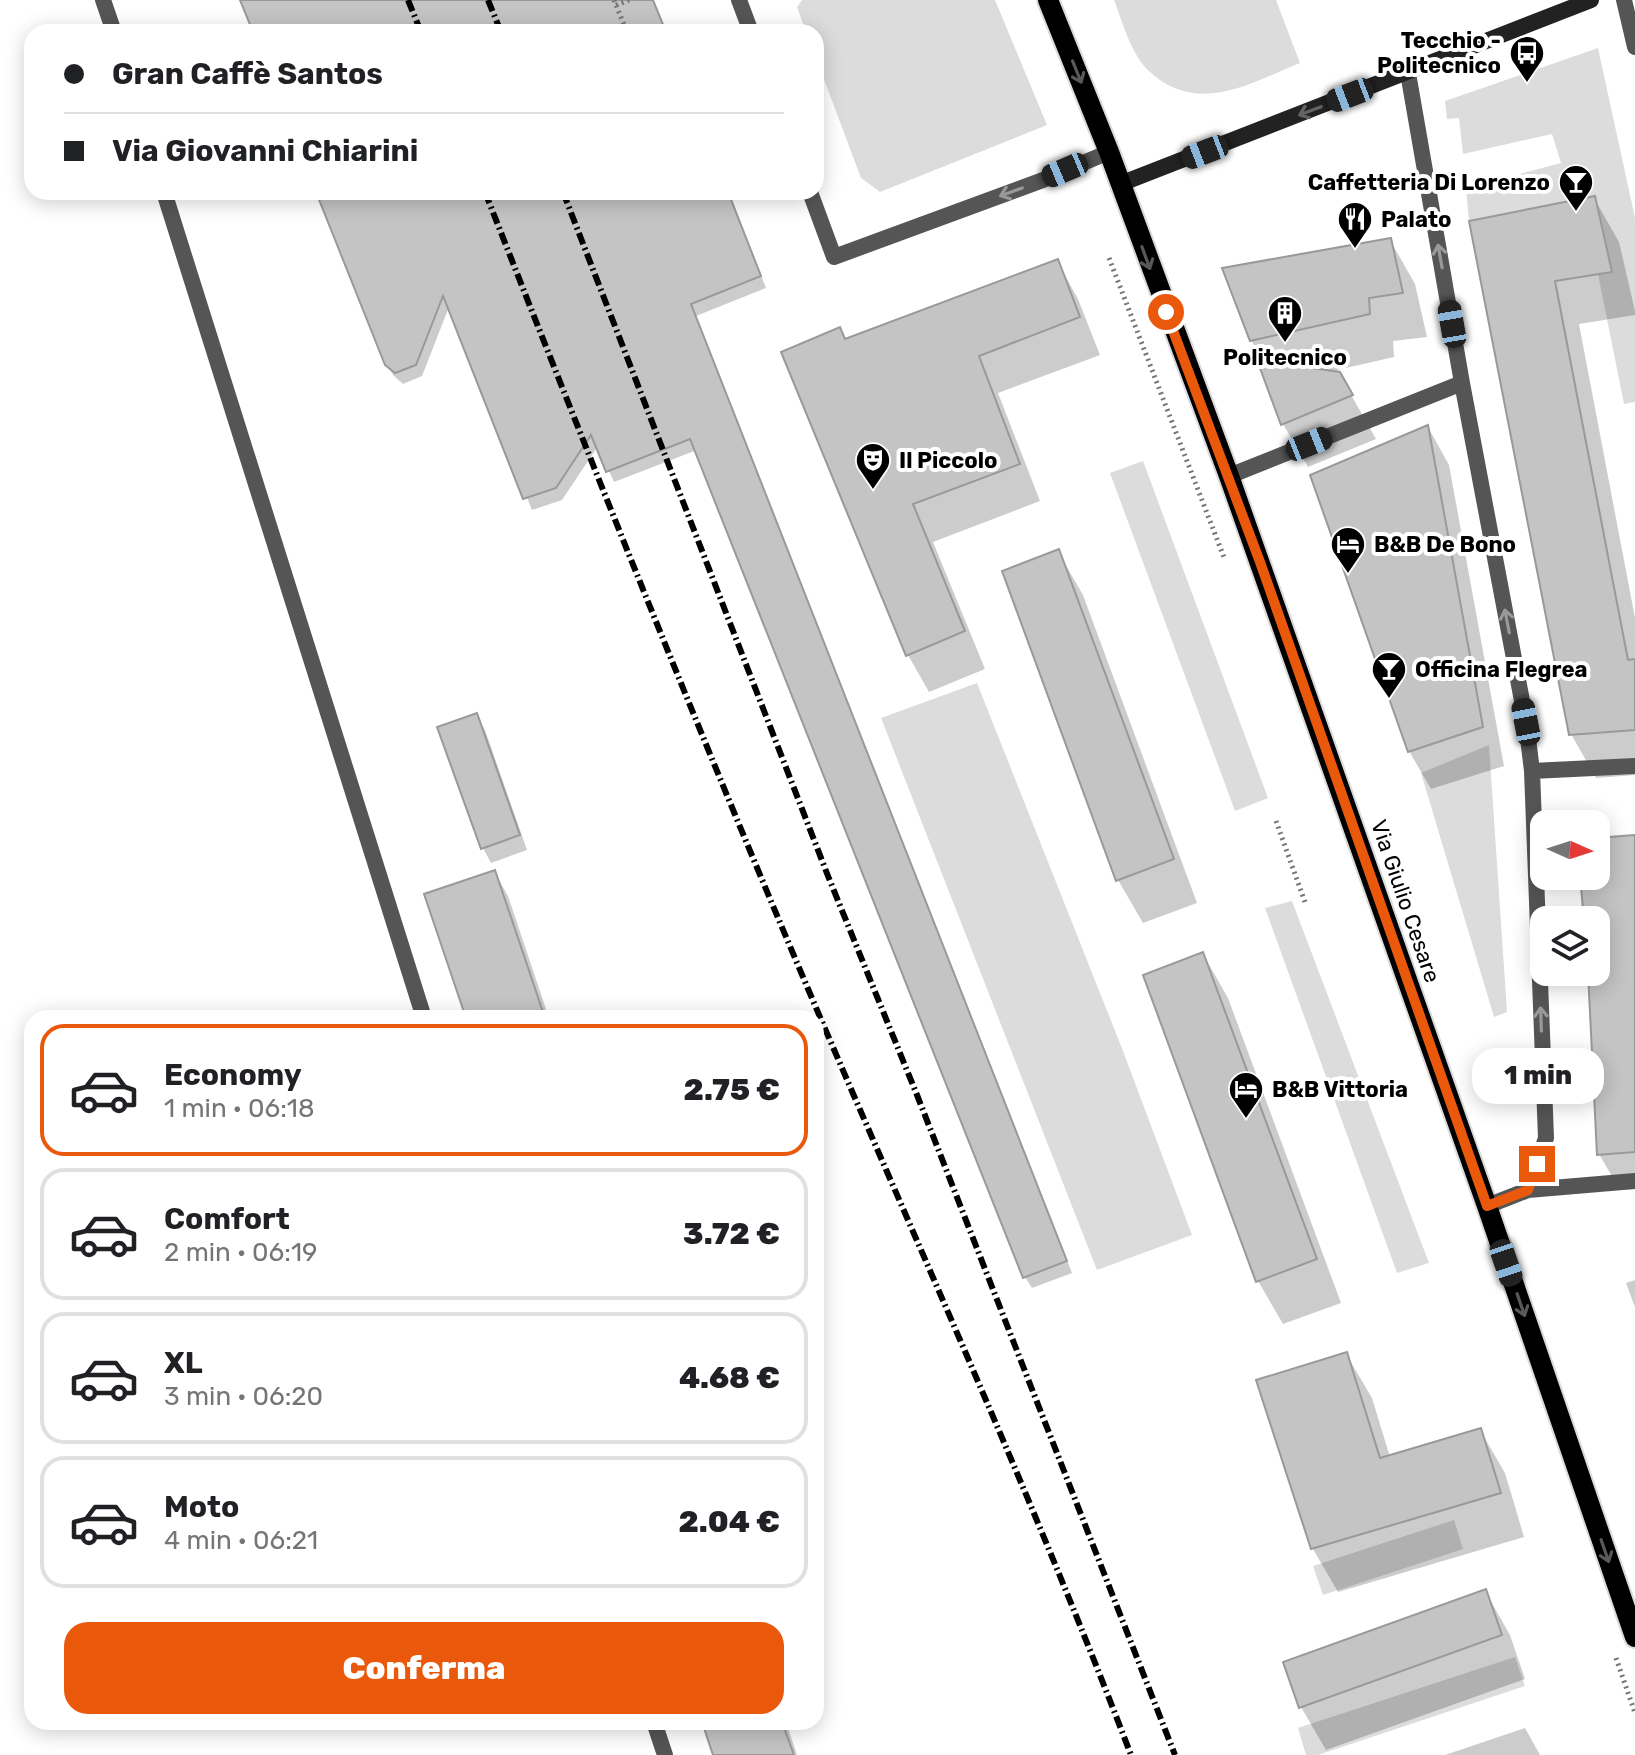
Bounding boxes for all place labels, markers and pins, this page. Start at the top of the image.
place label: Tecchio - Politecnico [1377,27,1501,79]
bus stop icon: Tecchio - Politecnico [1508,34,1546,84]
bar icon: Caffetteria Di Lorenzo [1557,163,1595,213]
place label: Caffetteria Di Lorenzo [1308,169,1550,196]
restaurant icon: Palato [1336,200,1374,250]
place label: Palato [1381,206,1452,233]
building icon: Politecnico [1266,294,1304,344]
place label: Politecnico [1223,344,1347,371]
theatre icon: Il Piccolo [854,441,892,491]
place label: Il Piccolo [899,447,997,474]
hotel icon: B&B De Bono [1329,525,1367,575]
place label: B&B De Bono [1374,531,1516,558]
bar icon: Officina Flegrea [1370,650,1408,700]
place label: Officina Flegrea [1415,656,1587,683]
hotel icon: B&B Vittoria [1227,1070,1265,1120]
place label: B&B Vittoria [1272,1076,1408,1103]

